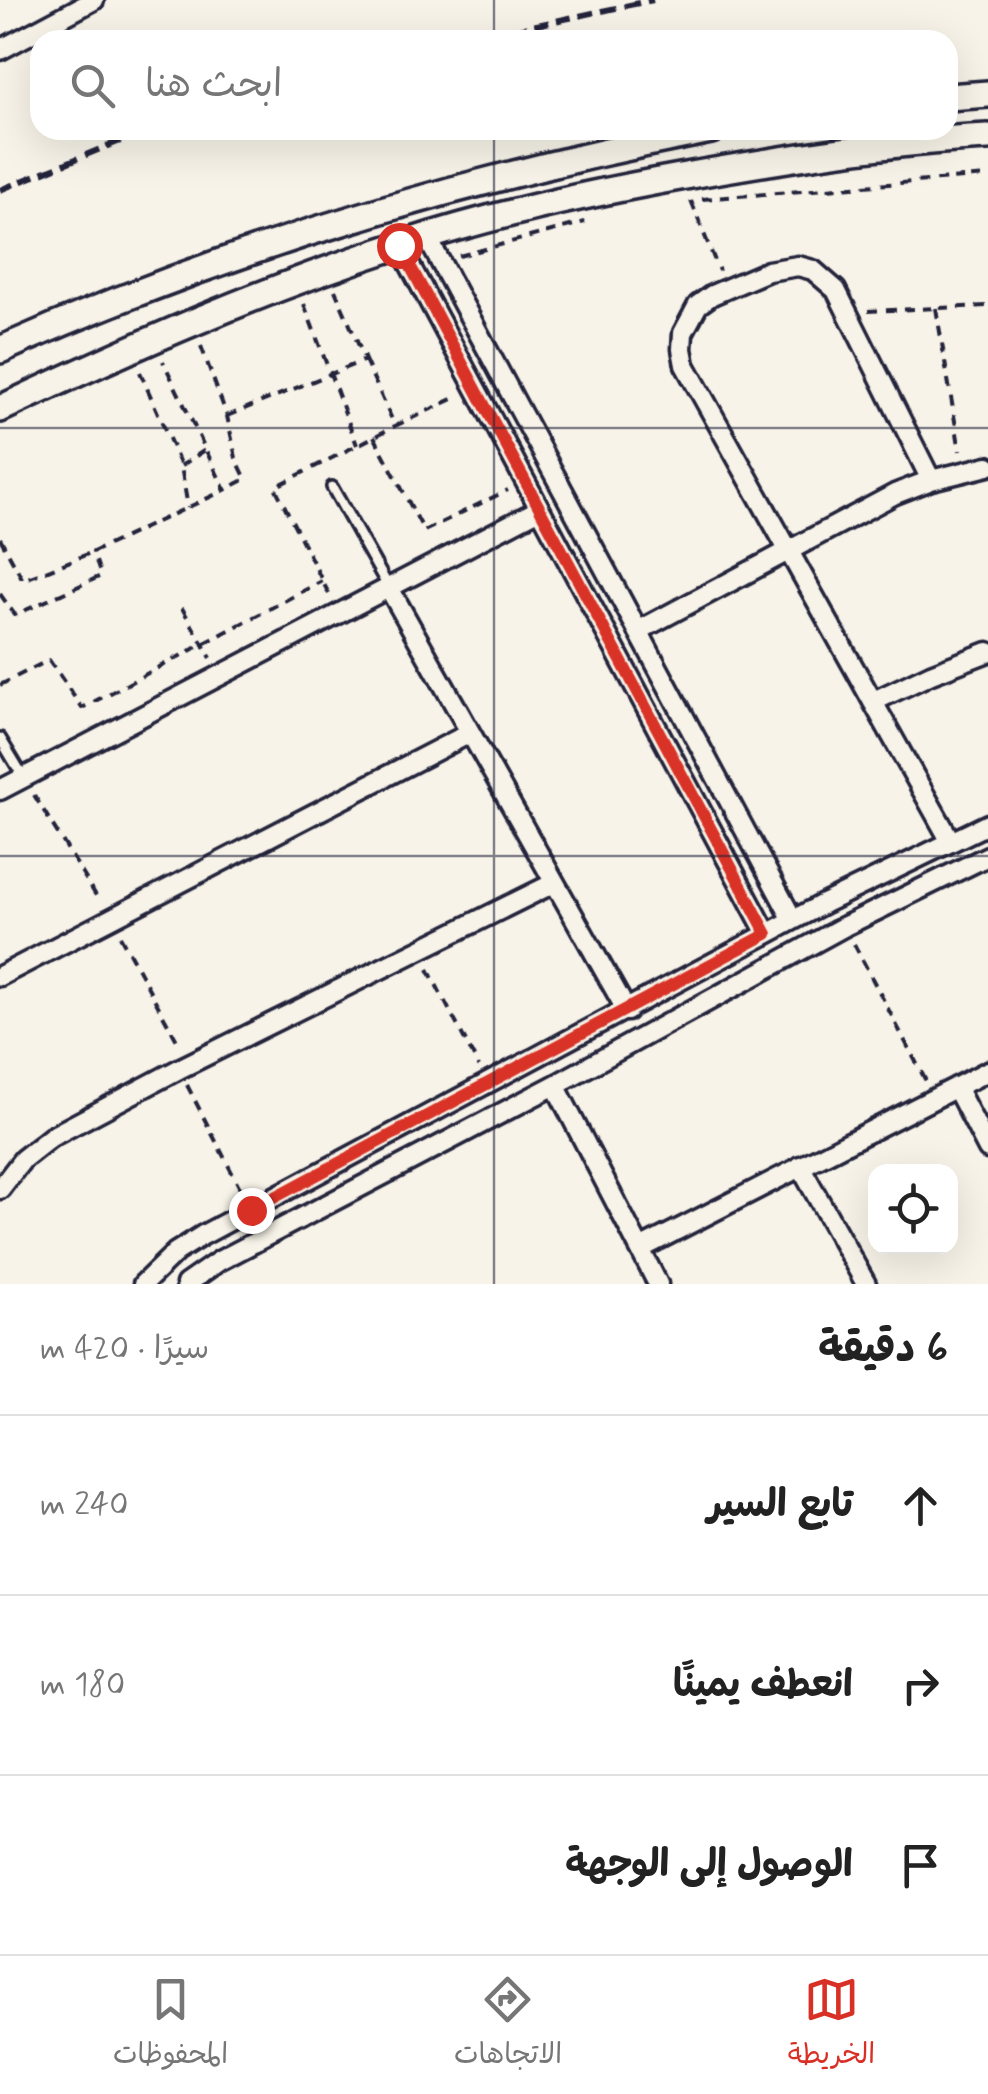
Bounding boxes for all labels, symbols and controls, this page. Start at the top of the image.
search box [30,30,958,140]
icon: search [65,58,120,113]
text: ابحث هنا [145,61,282,110]
route start [377,223,423,269]
map controls [868,1164,958,1254]
button: locate [868,1164,958,1254]
route end [229,1188,275,1234]
text: 6 دقيقة [818,1322,948,1377]
text: سيرًا · 420 m [40,1328,209,1370]
icon: ahead [893,1478,948,1533]
text: تابع السير [707,1481,853,1530]
text: 240 m [40,1484,128,1526]
icon: right [893,1658,948,1713]
text: انعطف يمينًا [673,1661,853,1710]
text: 180 m [40,1664,125,1706]
icon: arrive [893,1838,948,1893]
text: الوصول إلى الوجهة [565,1841,853,1890]
tab: المحفوظات [113,1972,228,2078]
tab: الاتجاهات [454,1972,562,2078]
tab: الخريطة [788,1972,875,2078]

